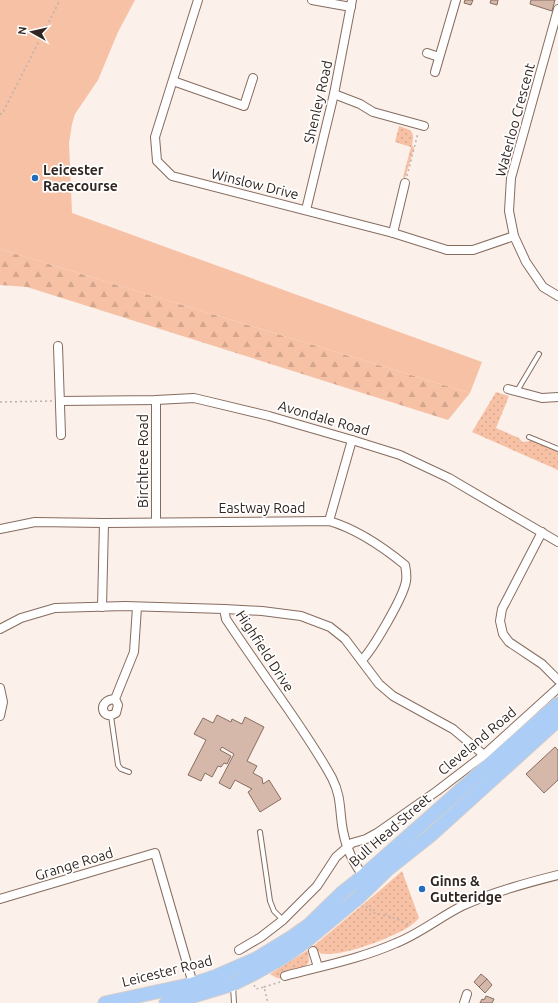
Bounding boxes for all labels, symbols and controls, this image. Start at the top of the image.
north arrow [12,12,52,52]
text: N [16,26,29,36]
street label: Shenley Road [301,59,335,145]
street label: Waterloo Crescent [492,61,538,179]
place label: Leicester Racecourse [43,162,118,194]
street label: Winslow Drive [210,165,300,203]
marker: Leicester Racecourse [30,173,40,183]
street label: Avondale Road [277,397,371,439]
street label: Birchtree Road [135,414,151,508]
street label: Eastway Road [219,500,305,516]
street label: Highfield Drive [233,607,297,695]
street label: Cleveland Road [435,704,519,778]
street label: Bull Head Street [346,790,434,870]
street label: Grange Road [33,845,115,883]
place label: Ginns & Gutteridge [430,873,502,905]
marker: Ginns & Gutteridge [417,884,427,894]
street label: Leicester Road [120,952,214,990]

